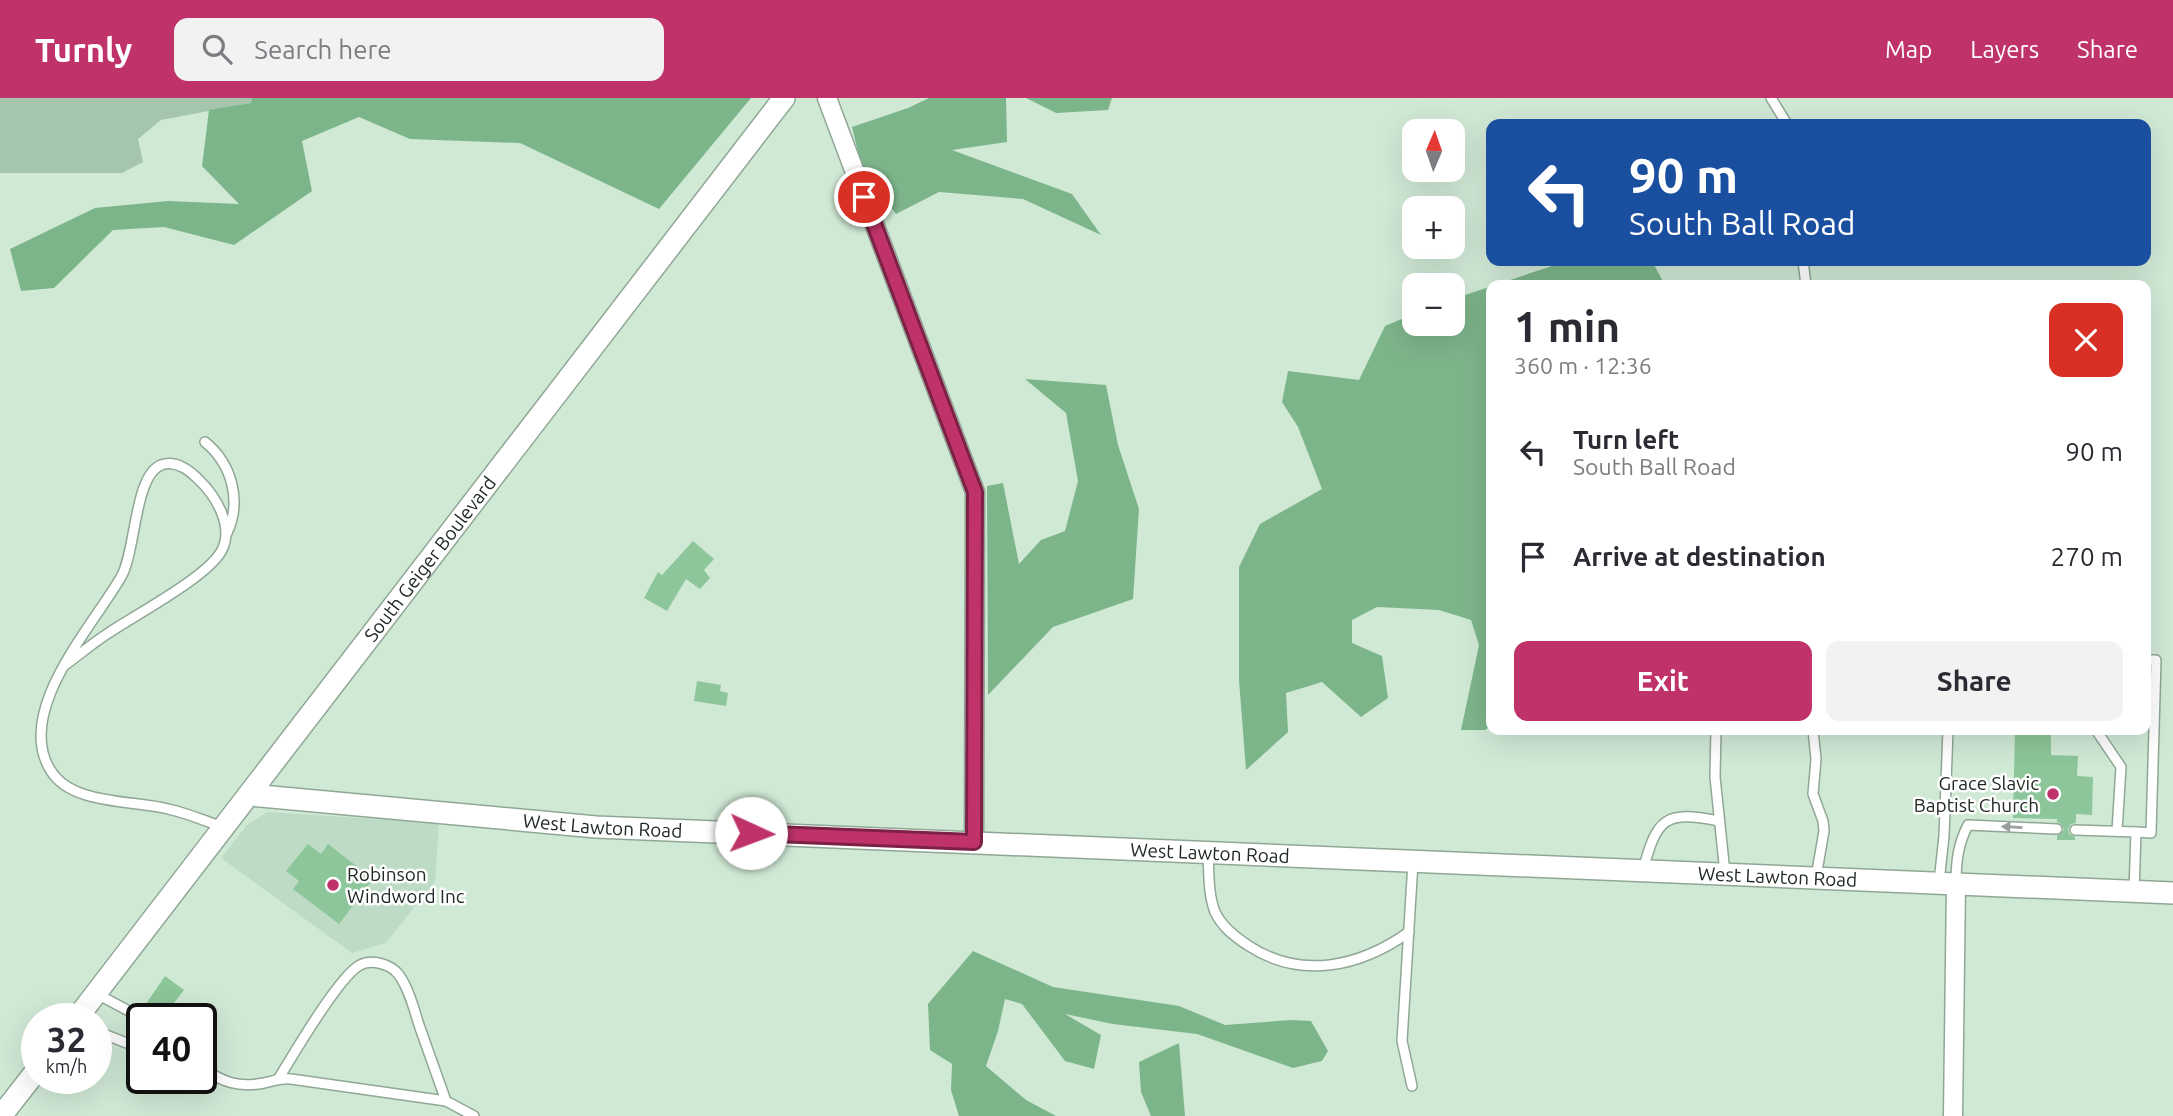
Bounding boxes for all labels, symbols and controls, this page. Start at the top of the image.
search box [174,18,664,81]
icon: search [198,30,236,68]
text: Turnly [35,31,132,68]
text: Search here [254,35,392,64]
text: Map [1885,36,1932,63]
text: Layers [1970,36,2039,63]
text: Share [2077,36,2138,63]
north arrow [1402,119,1465,182]
map controls [1402,119,1465,336]
icon: left [1514,147,1605,238]
text: 90 m [1629,147,1738,202]
pin [834,167,894,227]
icon: arrive [845,178,883,216]
button: + [1402,196,1465,259]
text: South Ball Road [1629,205,1856,241]
button: − [1402,273,1465,336]
text: 1 min [1514,303,1620,350]
button: close [2049,303,2123,377]
text: 360 m · 12:36 [1514,353,1652,378]
text: Turn left [1573,425,1679,454]
icon: left [1514,433,1552,471]
text: 90 m [2065,437,2123,466]
text: South Ball Road [1573,454,1736,479]
street label: South Geiger Boulevard [359,472,500,646]
icon: arrive [1514,538,1552,576]
text: Arrive at destination [1573,542,1826,571]
text: 270 m [2051,542,2123,571]
button: Exit [1514,641,1812,721]
button: Share [1826,641,2123,721]
place label: Grace Slavic Baptist Church [1914,772,2039,816]
marker: Grace Slavic Baptist Church [2045,786,2061,802]
position arrow [714,796,788,870]
street label: West Lawton Road [522,809,683,842]
one-way arrow [2001,821,2023,832]
street label: West Lawton Road [1130,838,1290,867]
street label: West Lawton Road [1697,862,1858,891]
place label: Robinson Windword Inc [347,863,465,907]
marker: Robinson Windword Inc [325,877,341,893]
speed limit sign: 40 [126,1003,217,1094]
text: 32 [47,1019,86,1059]
text: km/h [46,1056,87,1076]

